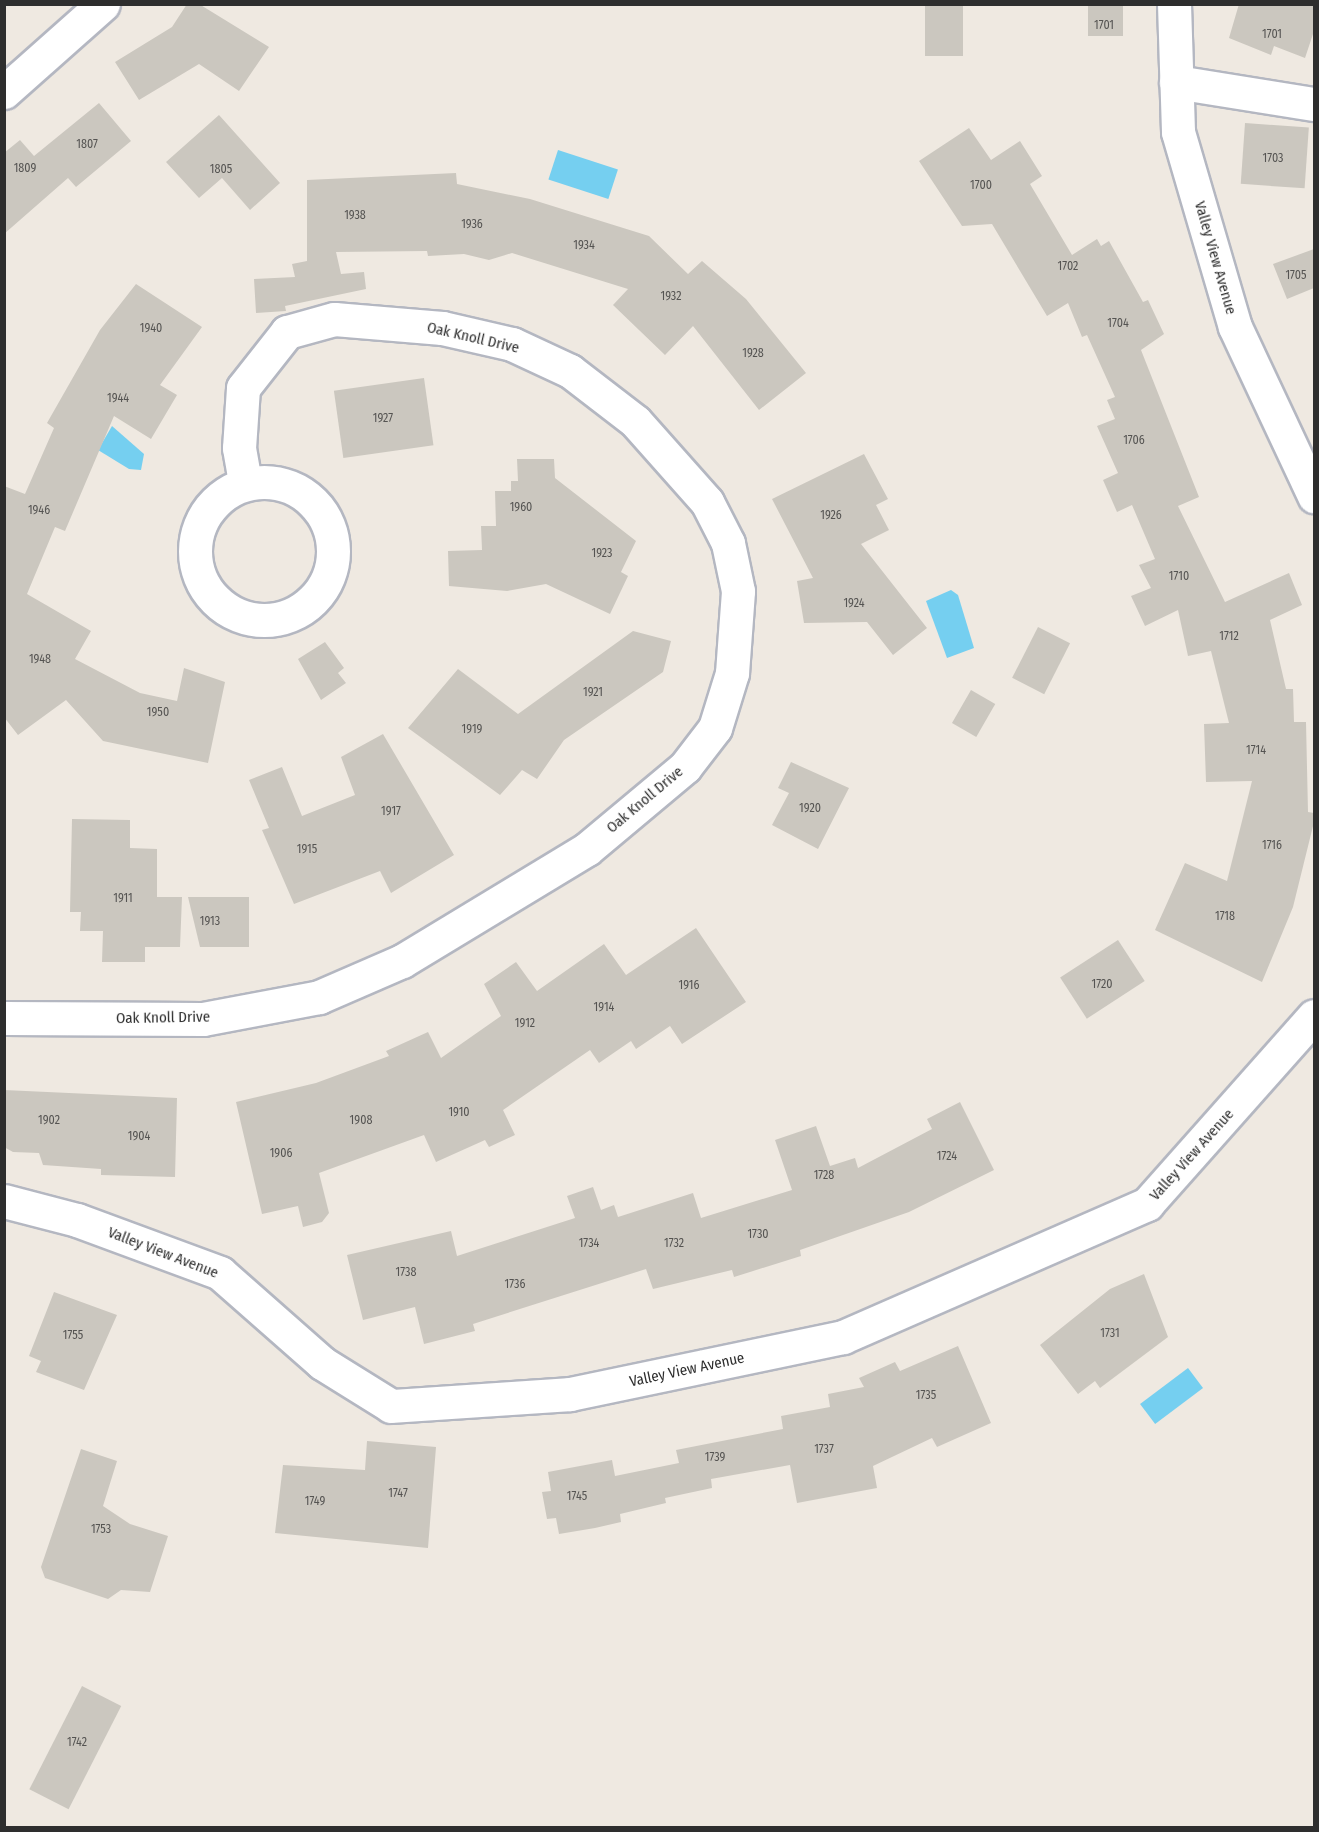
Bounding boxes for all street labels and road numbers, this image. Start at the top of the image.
street label: Valley View Avenue [1190,199,1240,317]
street label: Oak Knoll Drive [425,319,521,357]
street label: Oak Knoll Drive [603,763,687,837]
street label: Oak Knoll Drive [116,1008,210,1028]
street label: Valley View Avenue [1146,1106,1238,1204]
street label: Valley View Avenue [105,1224,221,1282]
street label: Valley View Avenue [628,1349,746,1391]

